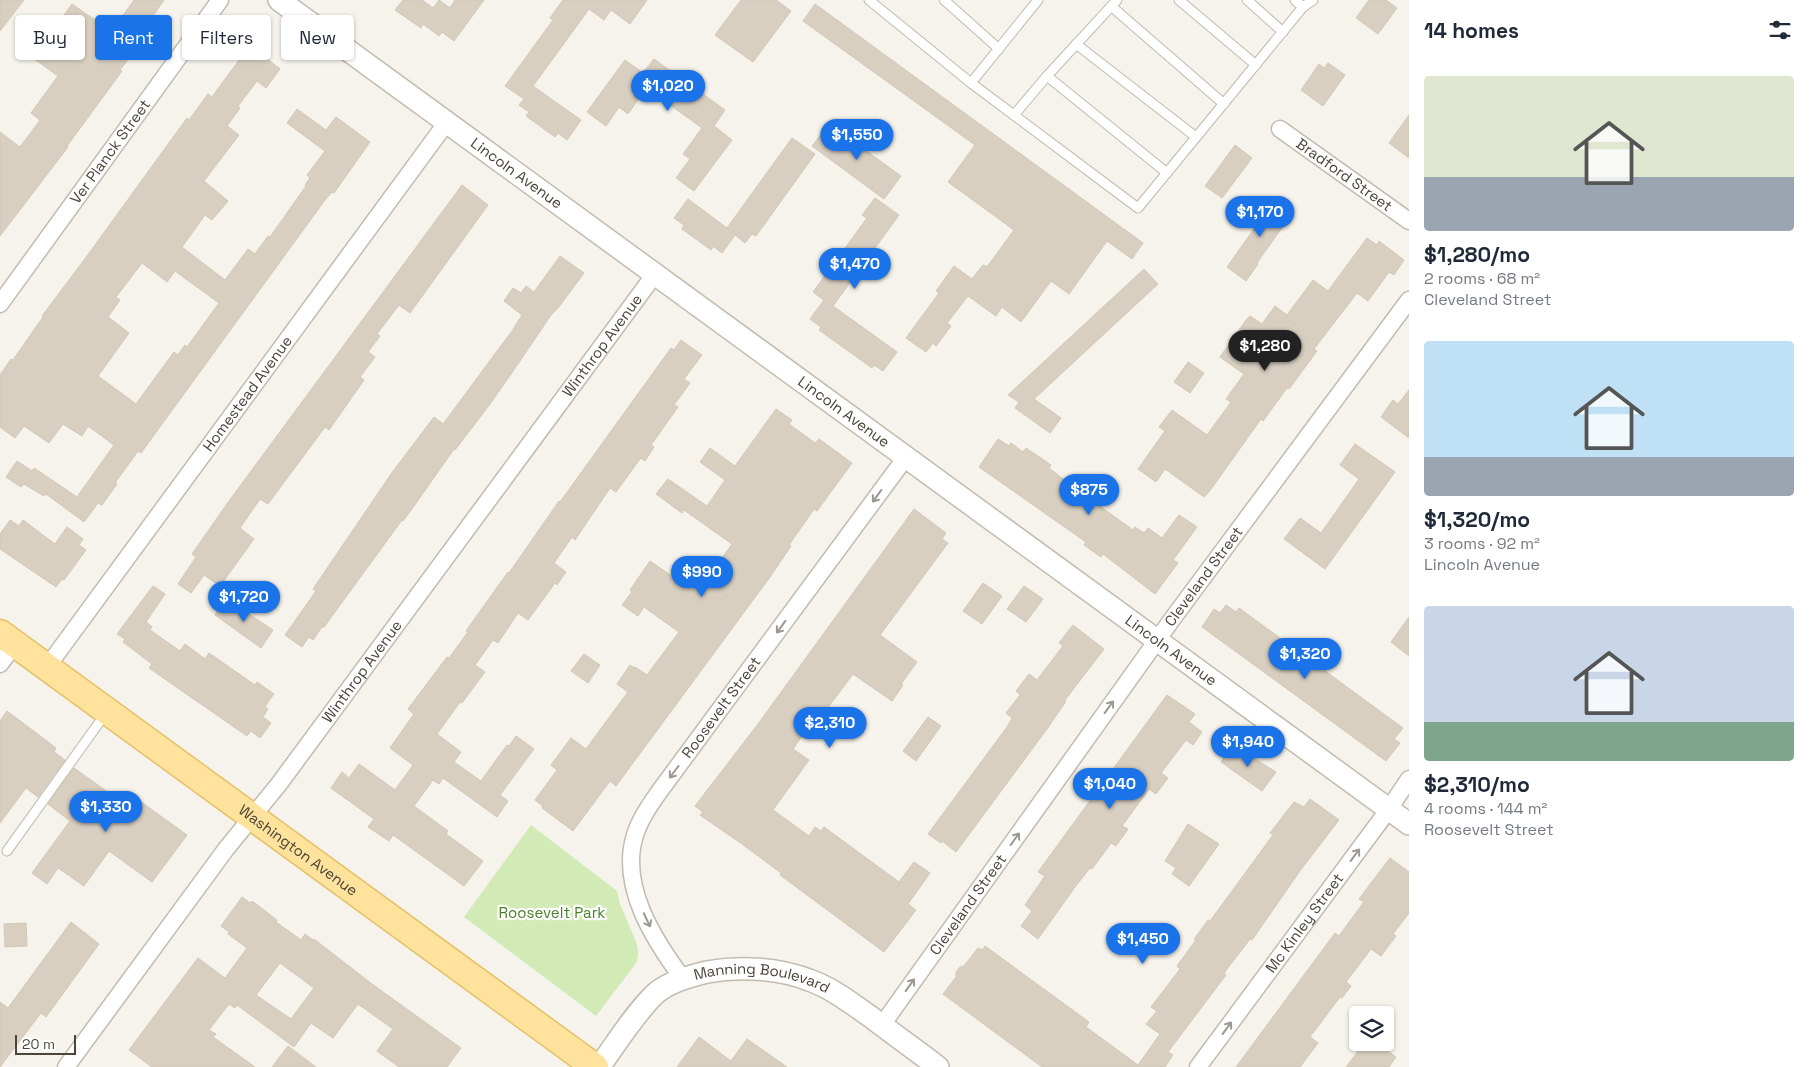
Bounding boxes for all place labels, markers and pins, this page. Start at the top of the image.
pin: $1,020 [627,70,709,112]
pin: $1,550 [816,119,898,161]
pin: $1,170 [1219,196,1301,238]
pin: $1,470 [814,248,896,290]
pin: $1,280 [1224,330,1306,372]
pin: $875 [1059,474,1119,516]
pin: $990 [672,556,732,598]
pin: $1,720 [203,580,285,623]
pin: $1,320 [1264,638,1346,680]
pin: $2,310 [789,706,871,749]
pin: $1,940 [1207,726,1289,768]
pin: $1,040 [1069,768,1151,810]
pin: $1,330 [65,790,147,833]
pin: $1,450 [1102,922,1184,965]

